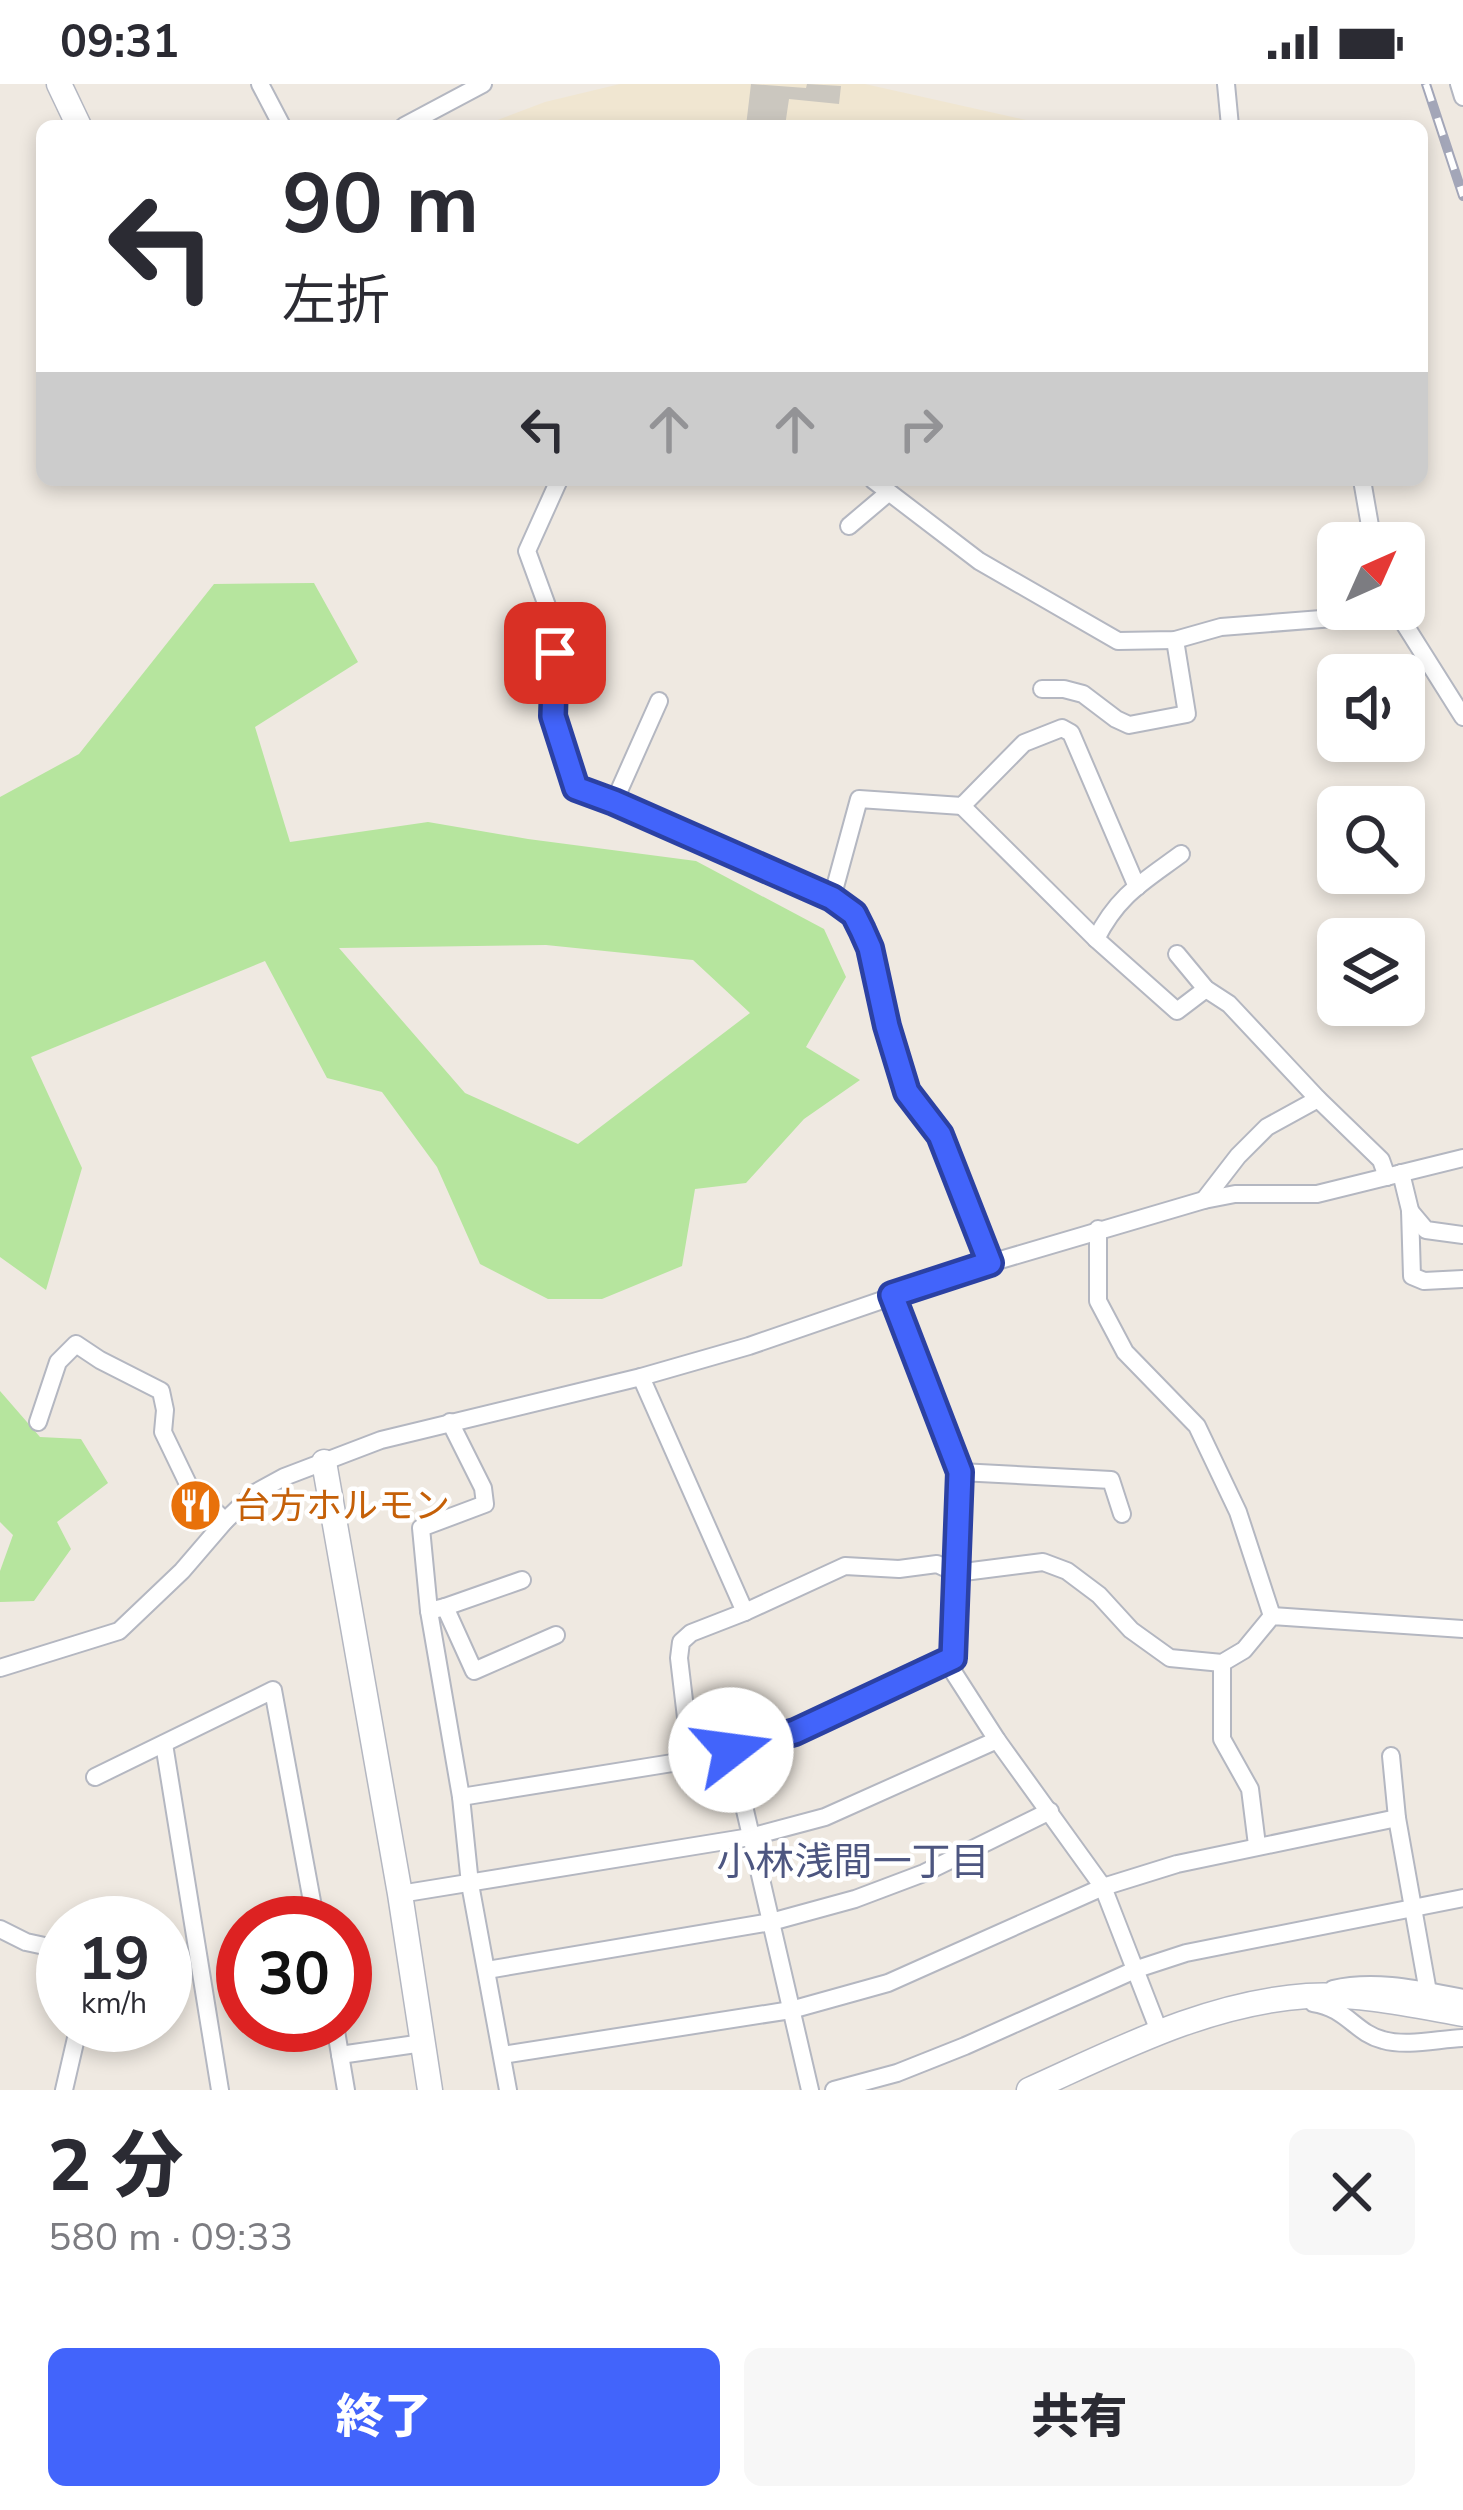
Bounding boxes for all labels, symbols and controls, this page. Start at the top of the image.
text: 09:31 [60,12,179,73]
text: 90 m [282,147,479,262]
icon: left [84,168,240,324]
text: 左折 [282,264,390,338]
icon: left [510,396,576,462]
icon: ahead [636,396,702,462]
icon: ahead [762,396,828,462]
icon: right [888,396,954,462]
north arrow [1317,522,1425,630]
map controls [1317,522,1425,1026]
pin [504,602,606,704]
icon: arrive [522,620,588,686]
button: sound [1317,654,1425,762]
button: search [1317,786,1425,894]
button: layers [1317,918,1425,1026]
restaurant icon: 台方ホルモン [167,1478,223,1534]
place label: 台方ホルモン [234,1482,450,1531]
position arrow [668,1687,794,1813]
district label: 小林浅間一丁目 [716,1836,990,1889]
speed limit sign: 30 [216,1896,372,2052]
text: 19 [78,1918,150,2000]
text: km/h [81,1983,147,2024]
text: 2 分 [48,2117,183,2215]
button: close [1289,2129,1415,2255]
text: 580 m · 09:33 [48,2211,293,2264]
button: 終了 [48,2348,720,2486]
button: 共有 [744,2348,1415,2486]

